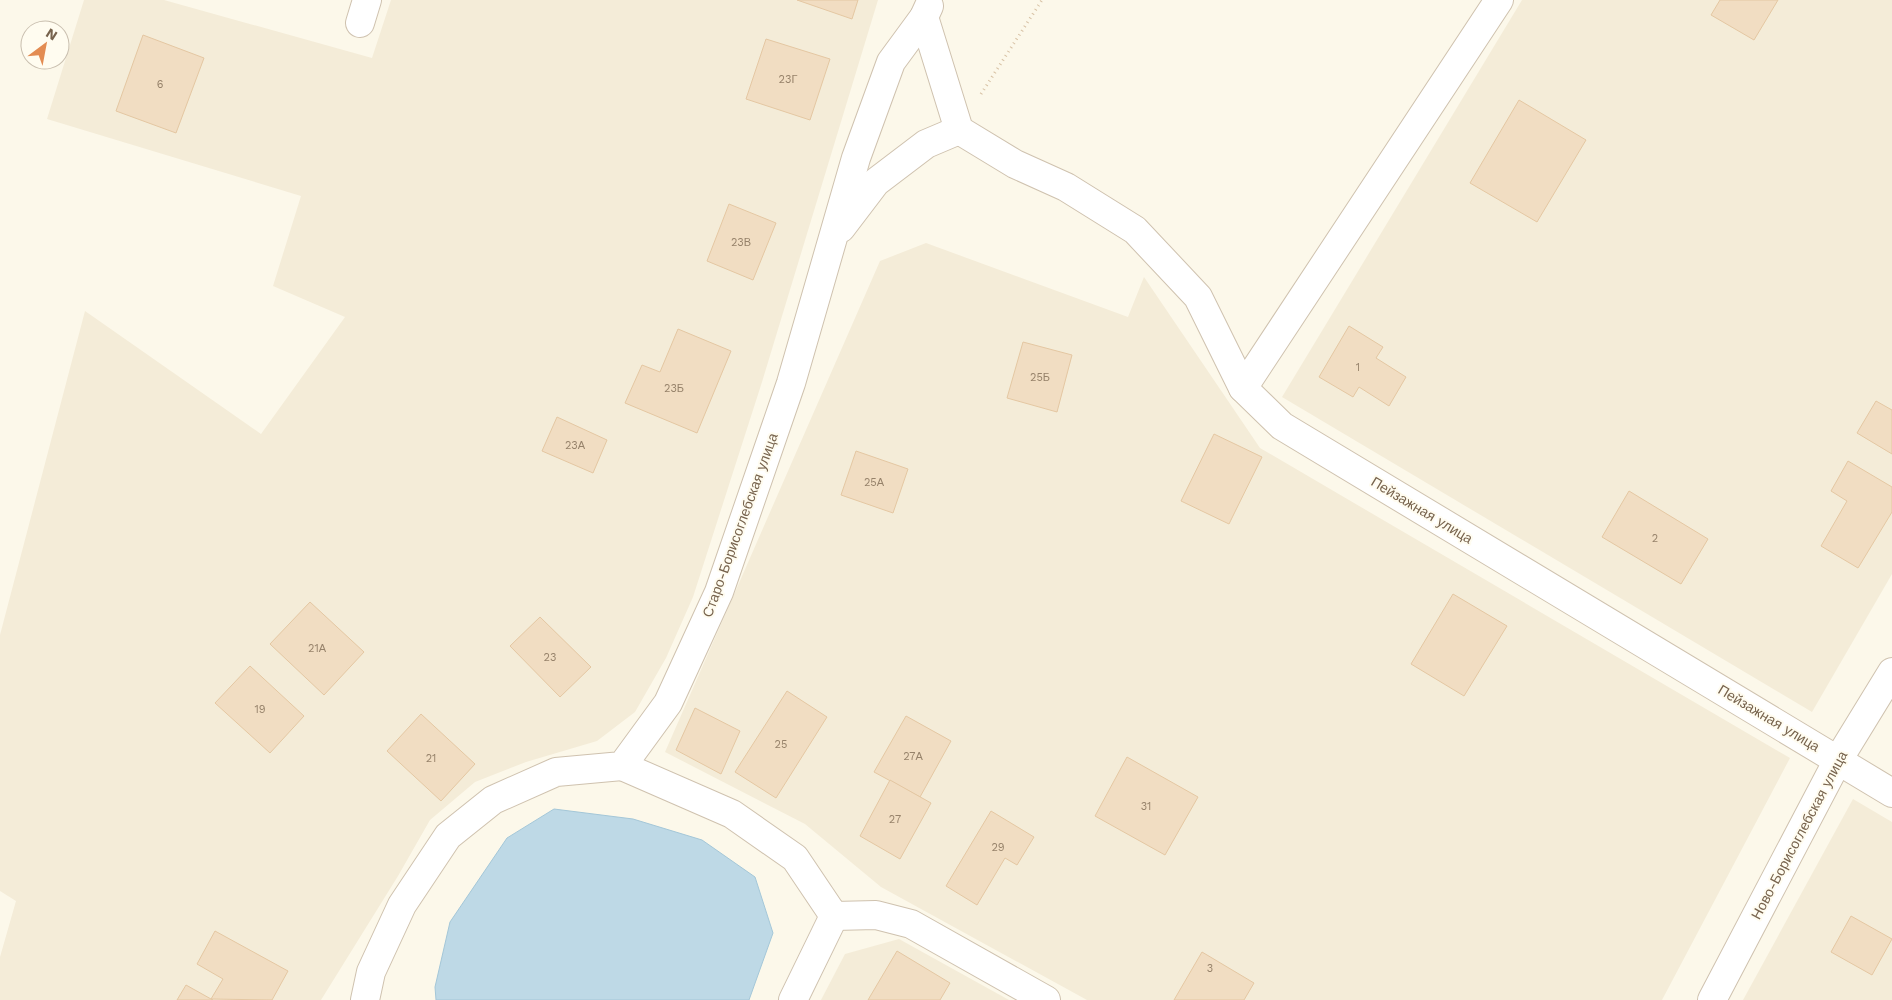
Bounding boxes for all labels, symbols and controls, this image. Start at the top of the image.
north arrow [20,20,70,70]
text: N [43,24,61,44]
house number: 23Г [779,73,797,86]
house number: 6 [157,78,164,91]
house number: 23В [731,236,751,249]
house number: 1 [1356,361,1360,374]
house number: 25Б [1030,371,1050,384]
house number: 23Б [664,382,684,395]
street label: Старо-Борисоглебская улица [699,430,781,619]
house number: 23А [565,439,586,452]
street label: Пейзажная улица [1368,473,1476,547]
house number: 25А [864,476,885,489]
house number: 2 [1652,532,1658,545]
house number: 21А [308,642,327,655]
house number: 23 [544,651,556,664]
street label: Пейзажная улица [1715,681,1823,755]
house number: 19 [254,703,266,716]
house number: 25 [775,738,787,751]
street label: Ново-Борисоглебская улица [1748,748,1850,922]
house number: 27А [903,750,924,763]
house number: 21 [426,752,436,765]
house number: 31 [1141,800,1151,813]
house number: 27 [889,813,901,826]
house number: 29 [991,841,1005,854]
house number: 3 [1207,962,1213,975]

